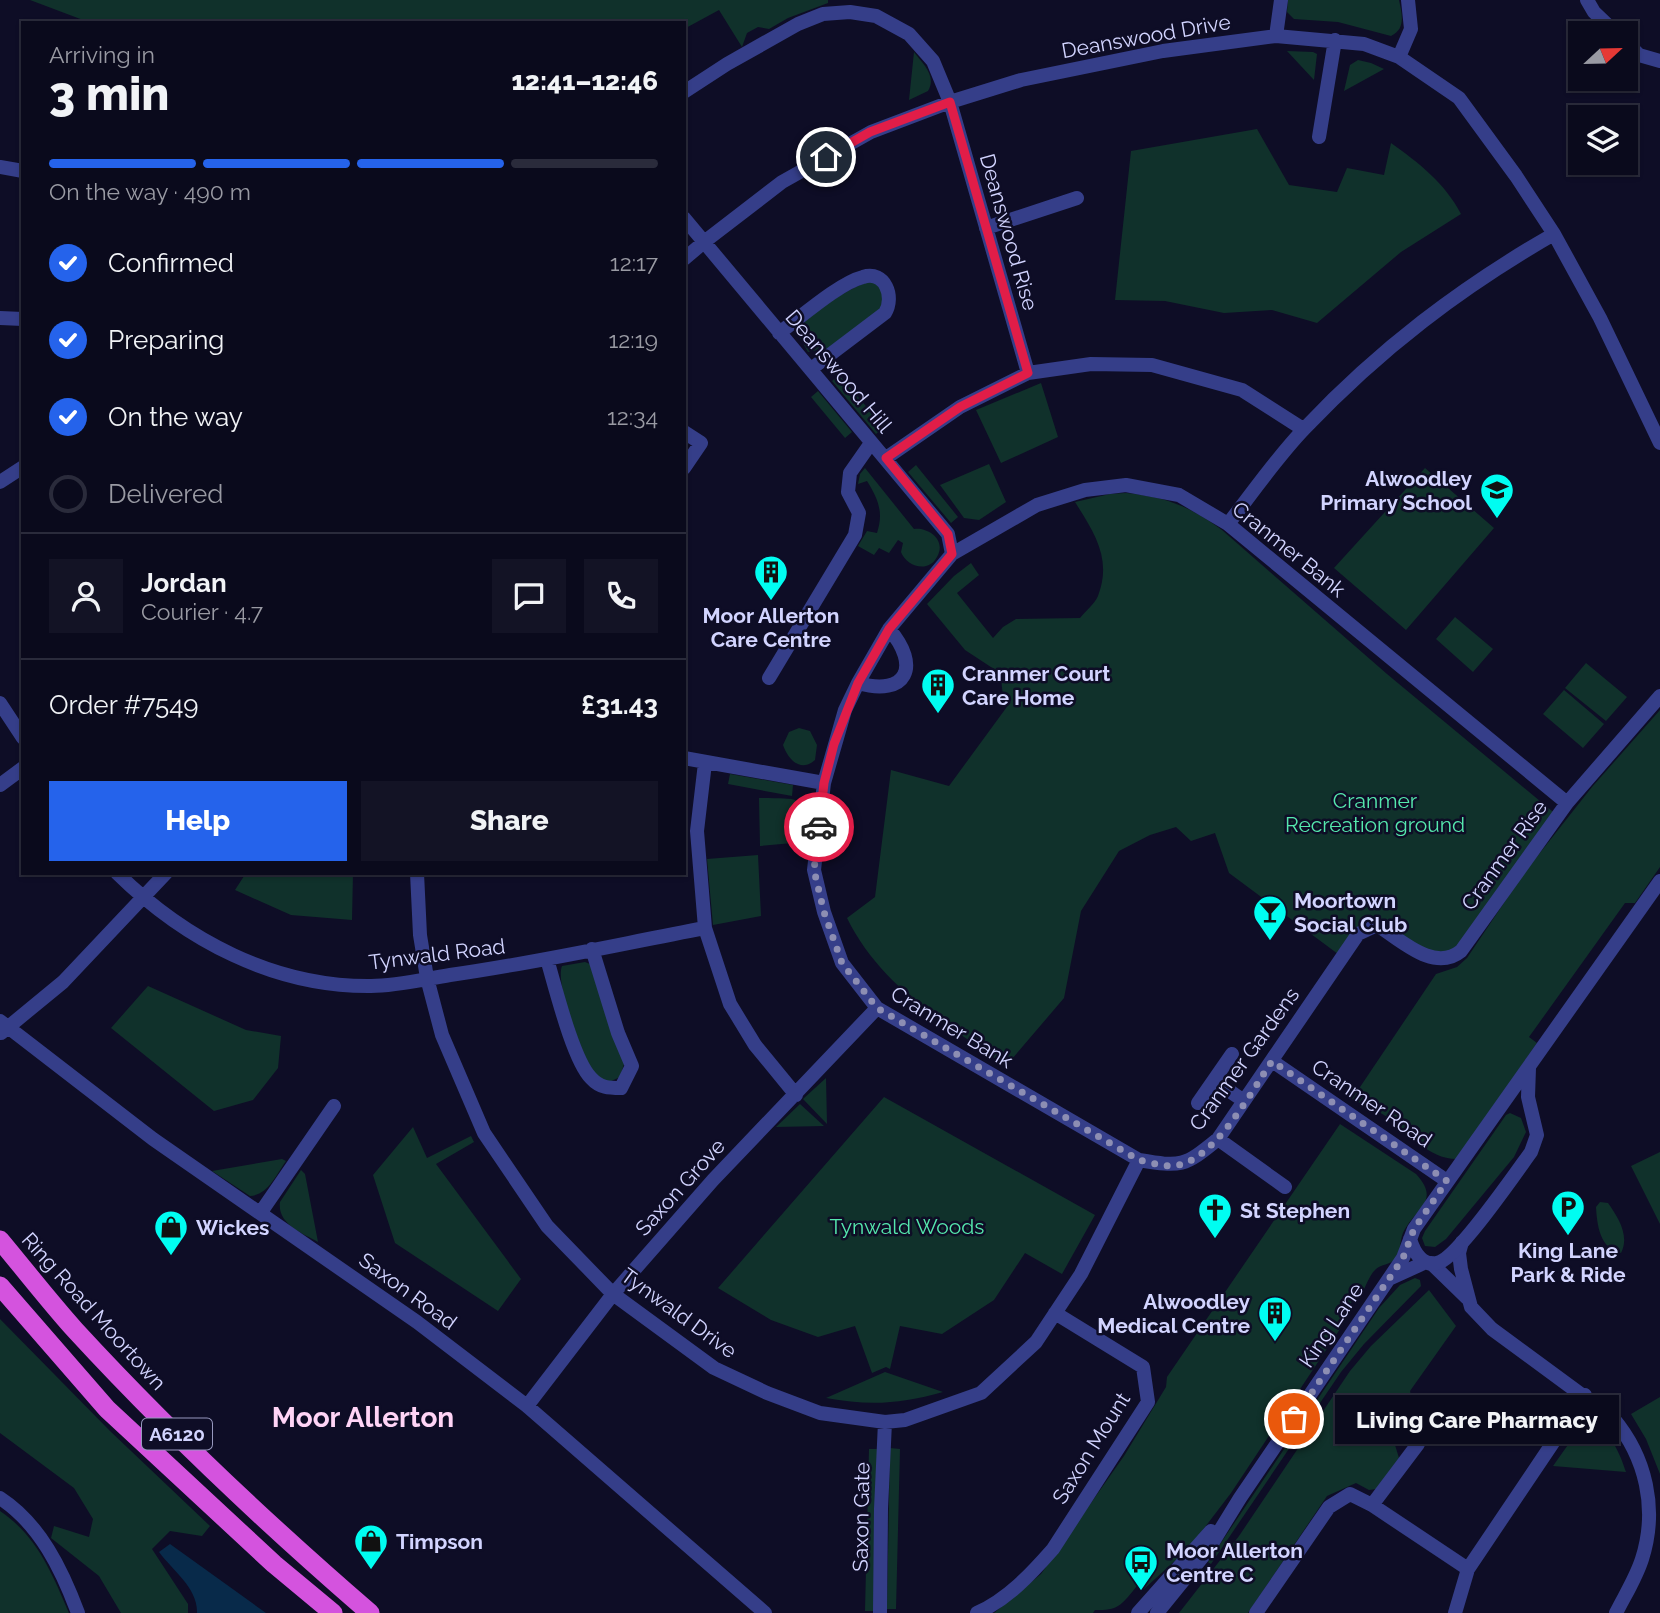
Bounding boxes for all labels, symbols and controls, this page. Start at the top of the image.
street label: Deanswood Drive [1060,9,1232,63]
north arrow [1568,21,1638,91]
map controls [1568,21,1638,175]
text: Arriving in [49,41,155,68]
text: 12:41–12:46 [511,66,658,96]
text: 3 min [49,67,169,121]
button: layers [1568,105,1638,175]
pin [796,127,856,187]
icon: home [807,138,845,176]
street label: Deanswood Rise [975,151,1043,313]
text: On the way · 490 m [49,178,251,205]
icon: check [49,244,87,282]
text: Confirmed [108,248,234,278]
text: 12:17 [610,249,658,276]
street label: Deanswood Hill [780,305,898,438]
icon: check [49,321,87,359]
text: Preparing [108,325,224,355]
text: 12:19 [609,326,658,353]
icon: check [49,398,87,436]
text: On the way [108,402,243,432]
text: 12:34 [607,403,658,430]
place label: Alwoodley Primary School [1320,466,1472,515]
school or university icon: Alwoodley Primary School [1478,471,1516,520]
text: Delivered [108,479,223,509]
street label: Cranmer Bank [1227,496,1351,602]
building icon: Moor Allerton Care Centre [752,553,790,602]
button: person [49,559,123,633]
button: chat [492,559,566,633]
button: phone [584,559,658,633]
text: Jordan [141,568,227,598]
text: Courier · 4.7 [141,598,263,625]
place label: Moor Allerton Care Centre [703,603,839,652]
place label: Cranmer Court Care Home [962,661,1110,710]
building icon: Cranmer Court Care Home [919,666,957,715]
text: Order #7549 [49,690,199,720]
text: £31.43 [581,690,658,720]
button: Help [49,781,347,861]
button: Share [361,781,658,861]
park label: Cranmer Recreation ground [1285,788,1465,837]
courier [784,792,854,862]
street label: Cranmer Rise [1456,795,1552,915]
icon: car [800,808,838,846]
place label: Moortown Social Club [1294,888,1407,937]
bar icon: Moortown Social Club [1251,893,1289,942]
street label: Tynwald Road [367,933,507,975]
street label: Cranmer Bank [886,981,1018,1073]
street label: Cranmer Gardens [1184,983,1304,1135]
street label: Cranmer Road [1307,1054,1437,1152]
street label: Saxon Grove [630,1133,730,1241]
parking icon: King Lane Park & Ride [1549,1188,1587,1237]
church icon: St Stephen [1196,1191,1234,1240]
place label: St Stephen [1240,1198,1350,1223]
shop icon: Wickes [152,1208,190,1257]
park label: Tynwald Woods [830,1214,984,1239]
place label: Wickes [196,1215,269,1240]
street label: Ring Road Moortown [17,1227,171,1395]
place label: King Lane Park & Ride [1510,1238,1626,1287]
street label: Saxon Road [354,1247,462,1335]
street label: Tynwald Drive [616,1263,742,1363]
street label: King Lane [1294,1278,1368,1372]
place label: Alwoodley Medical Centre [1097,1289,1250,1338]
building icon: Alwoodley Medical Centre [1256,1294,1294,1343]
street label: Saxon Mount [1047,1388,1135,1508]
pin [1264,1389,1324,1449]
callout: Living Care Pharmacy [1336,1394,1620,1444]
icon: bag [1275,1400,1313,1438]
district label: Moor Allerton [272,1401,454,1434]
text: Living Care Pharmacy [1356,1406,1598,1433]
road number: A6120 [142,1418,212,1450]
street label: Saxon Gate [848,1462,874,1572]
shop icon: Timpson [352,1522,390,1571]
place label: Timpson [396,1529,483,1554]
place label: Moor Allerton Centre C [1166,1538,1303,1587]
bus stop icon: Moor Allerton Centre C [1122,1543,1160,1592]

